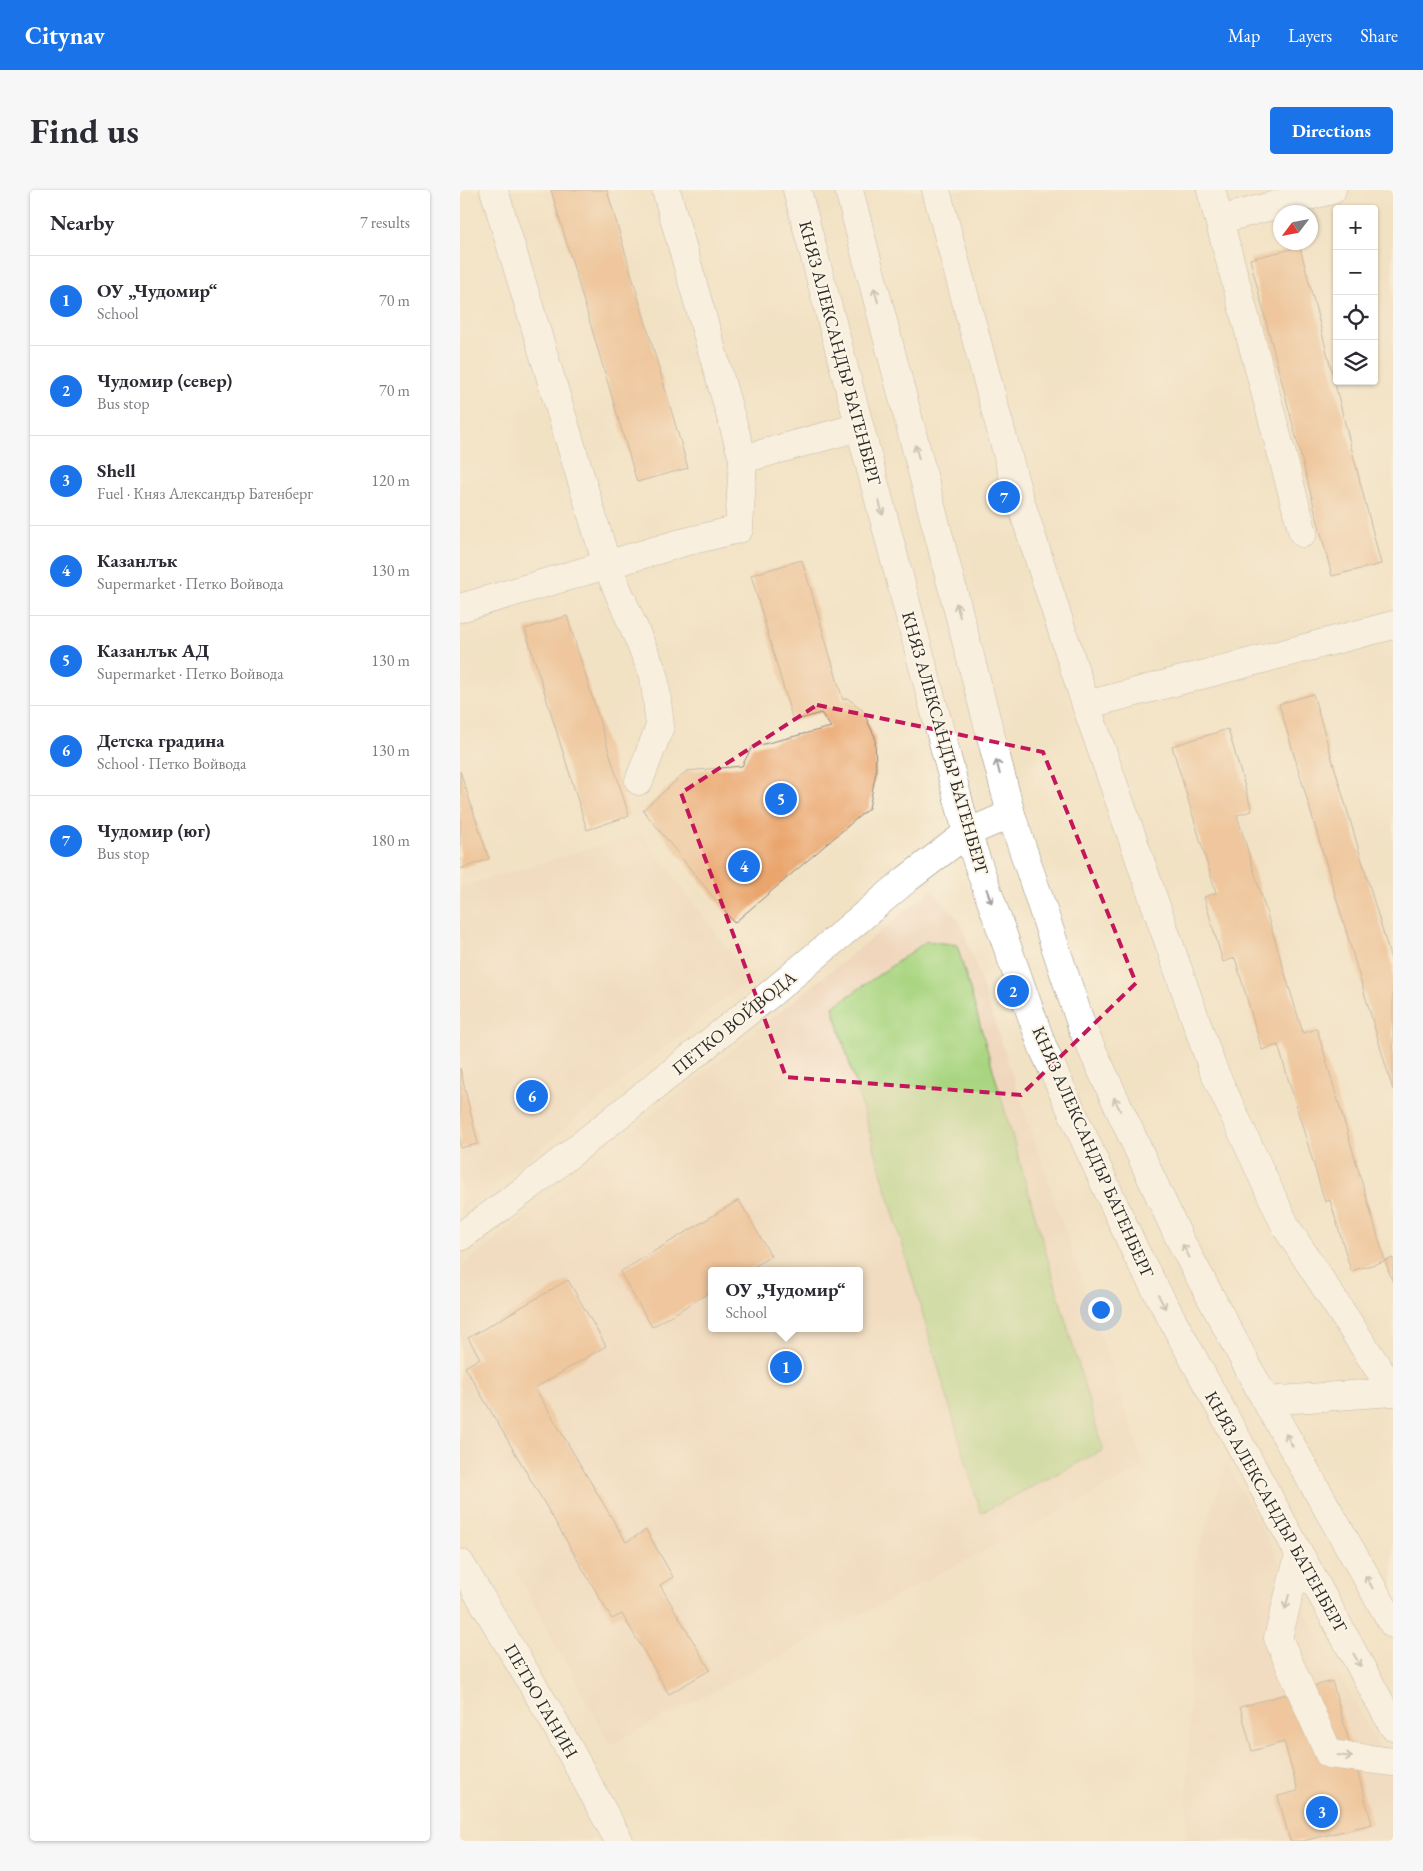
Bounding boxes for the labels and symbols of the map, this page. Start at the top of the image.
north arrow [1273,205,1318,250]
street label: КНЯЗ АЛЕКСАНДЪР БАТЕНБЕРГ [794,218,887,488]
one-way arrow [871,287,880,303]
one-way arrow [912,445,921,461]
pin: 7 [988,478,1020,516]
one-way arrow [877,499,886,515]
one-way arrow [952,602,962,618]
street label: КНЯЗ АЛЕКСАНДЪР БАТЕНБЕРГ [897,609,994,878]
one-way arrow [993,759,1003,775]
pin: 5 [765,780,797,818]
pin: 4 [728,847,760,885]
one-way arrow [985,887,994,903]
street label: ПЕТКО ВОЙВОДА [667,965,801,1080]
pin: 2 [997,972,1029,1010]
street label: КНЯЗ АЛЕКСАНДЪР БАТЕНБЕРГ [1027,1022,1160,1282]
pin: 6 [516,1077,548,1115]
one-way arrow [1112,1097,1121,1112]
one-way arrow [1181,1244,1191,1259]
one-way arrow [1158,1294,1167,1309]
your location [1088,1297,1114,1323]
pin: 1 [770,1348,802,1386]
street label: КНЯЗ АЛЕКСАНДЪР БАТЕНБЕРГ [1200,1387,1353,1637]
one-way arrow [1283,1434,1293,1448]
one-way arrow [1364,1574,1374,1589]
one-way arrow [1282,1593,1291,1609]
street label: ПЕТЬО ГАНИН [499,1639,584,1762]
one-way arrow [1353,1652,1362,1667]
one-way arrow [1337,1751,1353,1761]
pin: 3 [1306,1793,1338,1831]

